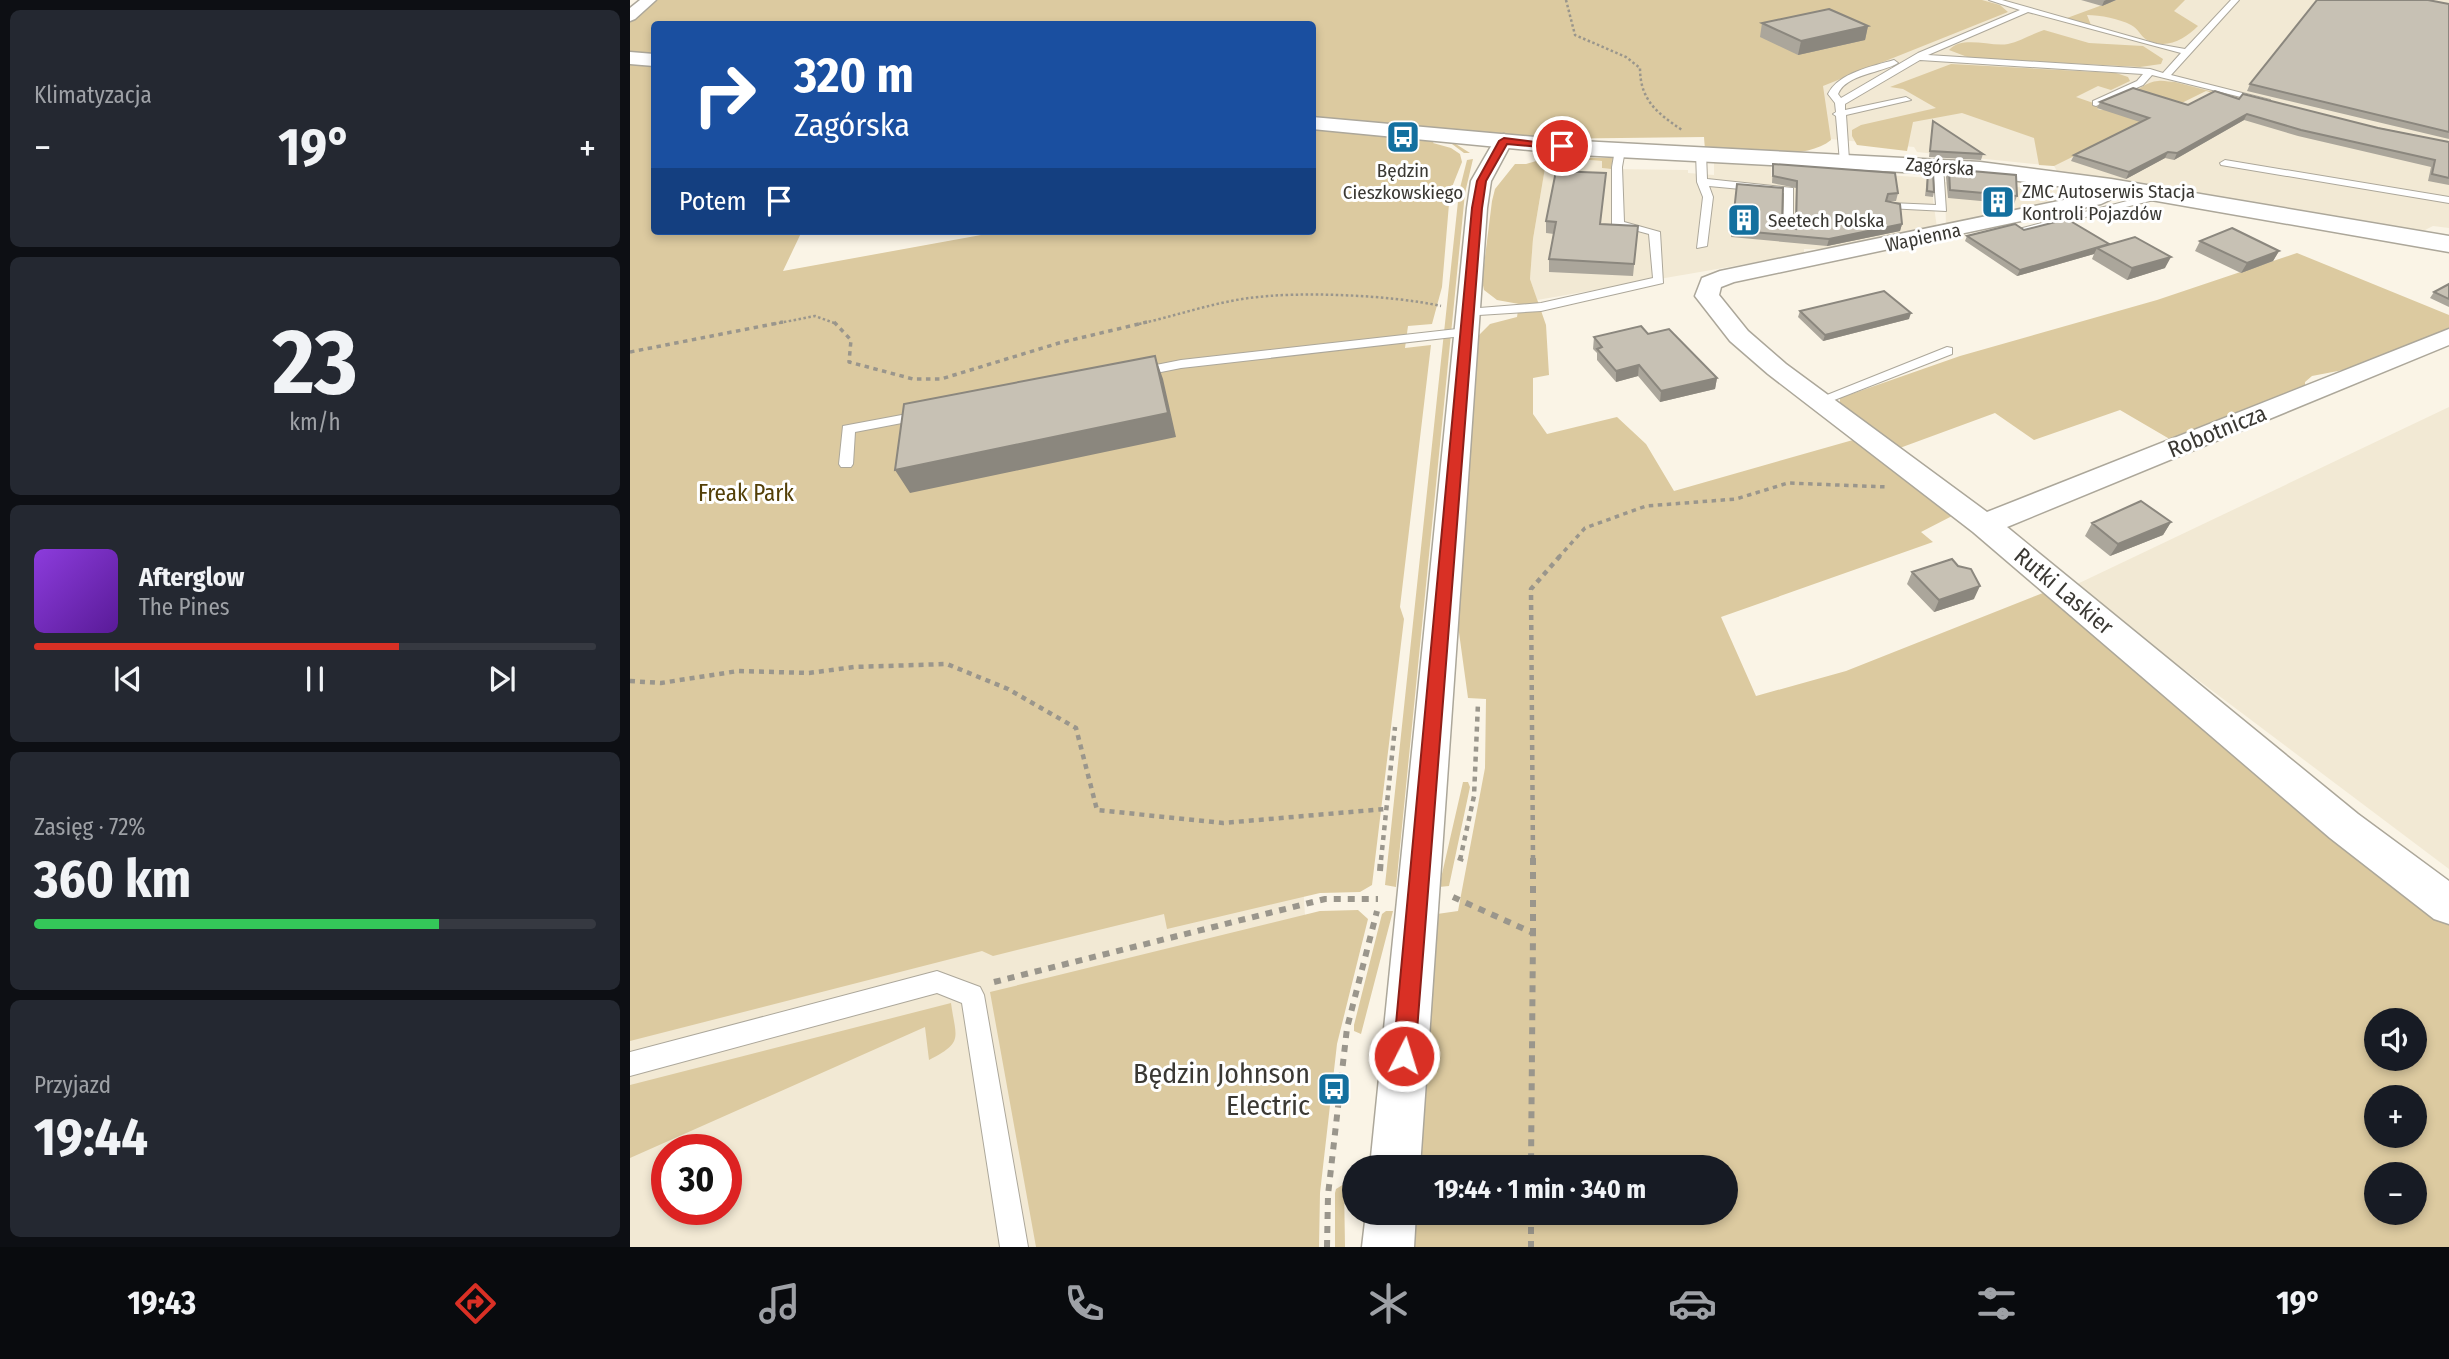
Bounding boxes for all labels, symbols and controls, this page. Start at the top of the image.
text: 320 m [794,46,914,105]
icon: right [679,49,770,140]
text: Klimatyzacja [34,81,152,109]
text: Zagórska [794,106,910,144]
text: 19° [278,116,352,179]
pin [1532,116,1592,176]
bus stop icon: Będzin Cieszkowskiego [1384,118,1422,156]
text: − [34,125,51,171]
text: + [579,125,596,171]
icon: arrive [1543,127,1581,165]
street label: Zagórska [1905,153,1975,180]
place label: Będzin Cieszkowskiego [1343,159,1463,204]
place label: ZMC Autoserwis Stacja Kontroli Pojazdów [2022,180,2195,225]
icon: arrive [760,182,798,220]
building icon: ZMC Autoserwis Stacja Kontroli Pojazdów [1979,183,2017,221]
text: Potem [679,186,746,217]
building icon: Seetech Polska [1725,201,1763,239]
place label: Seetech Polska [1768,209,1885,232]
street label: Wapienna [1883,218,1963,257]
text: 23 [272,308,358,417]
street label: Robotnicza [2164,399,2270,463]
text: km/h [289,408,341,436]
park label: Freak Park [698,479,794,507]
street label: Rutki Laskier [2009,541,2119,641]
text: Afterglow [139,562,244,593]
text: The Pines [139,593,230,621]
icon: previous [109,660,147,698]
icon: pause [296,660,334,698]
icon: next [483,660,521,698]
text: Zasięg · 72% [34,813,146,841]
text: 360 km [34,848,191,911]
map controls [2364,1008,2427,1225]
button: sound [2364,1008,2427,1071]
position arrow [1367,1019,1441,1093]
place label: Będzin Johnson Electric [1133,1057,1310,1122]
bus stop icon: Będzin Johnson Electric [1315,1070,1353,1108]
text: Przyjazd [34,1071,111,1099]
button: + [2364,1085,2427,1148]
text: 19:44 [34,1106,148,1169]
speed limit sign: 30 [651,1134,742,1225]
button: − [2364,1162,2427,1225]
text: 19:44 · 1 min · 340 m [1434,1174,1646,1205]
icon: directions [451,1279,500,1328]
icon: music [755,1279,804,1328]
icon: phone [1060,1279,1109,1328]
icon: climate [1364,1279,1413,1328]
icon: car [1668,1279,1717,1328]
icon: filters [1972,1279,2021,1328]
text: 19:43 [128,1284,196,1322]
text: 19° [2276,1284,2321,1322]

